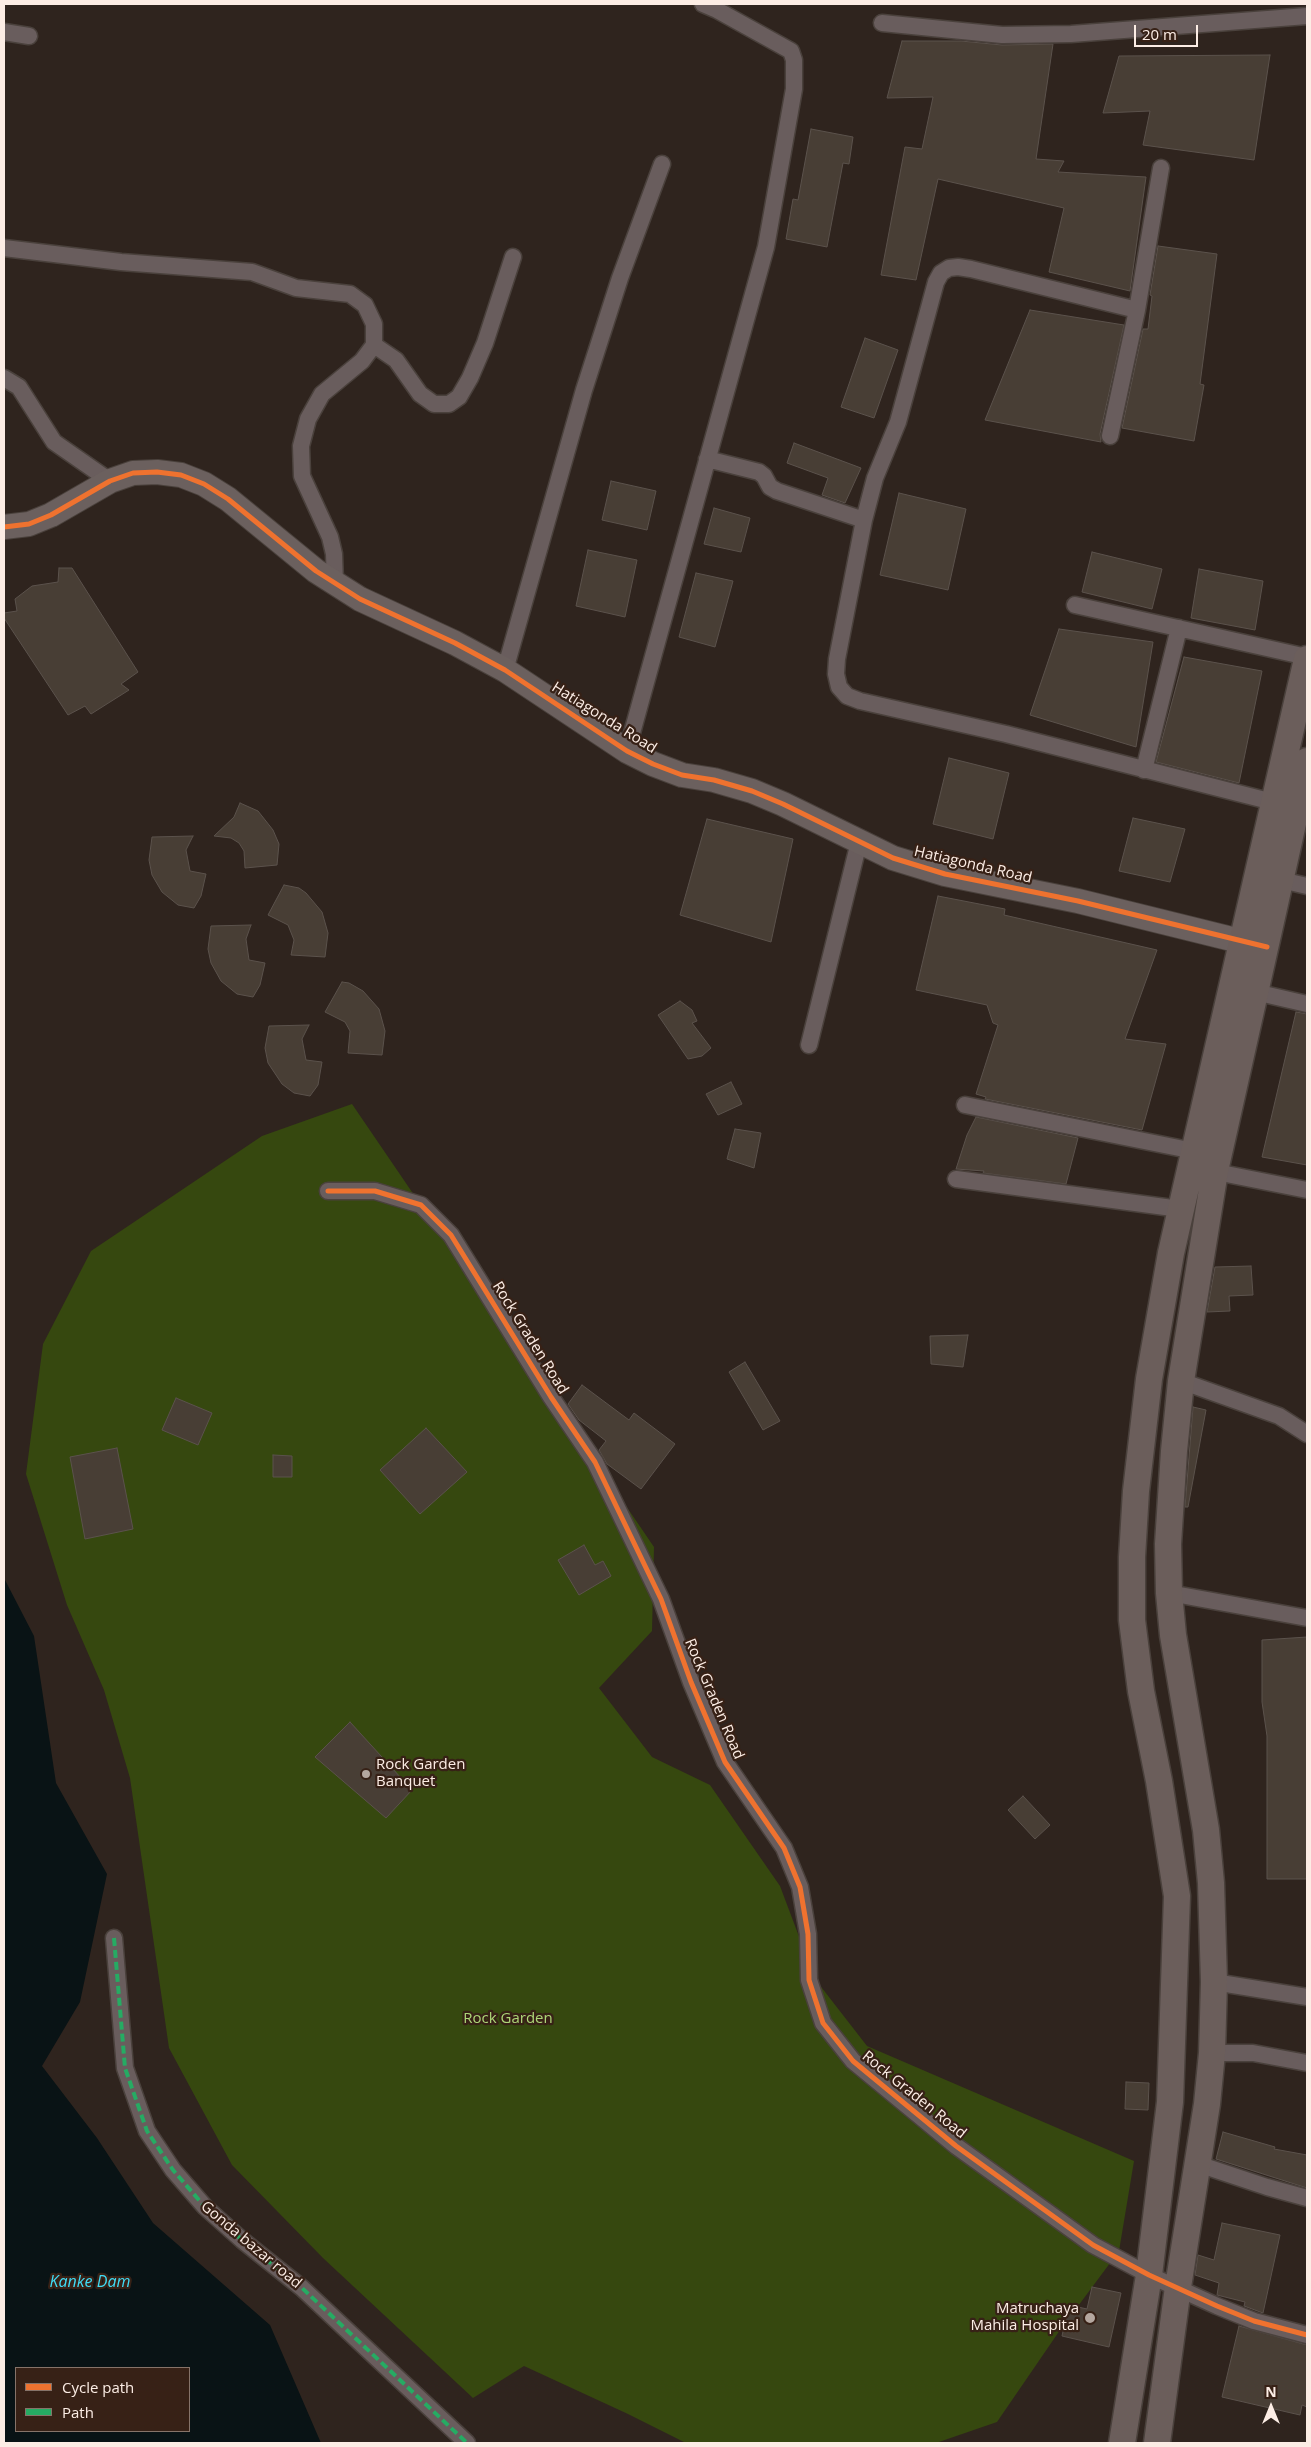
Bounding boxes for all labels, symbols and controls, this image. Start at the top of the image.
scale bar [1136,15,1200,47]
text: 20 m [1142,24,1177,44]
street label: Hatiagonda Road [548,678,660,758]
street label: Hatiagonda Road [912,843,1034,887]
street label: Rock Graden Road [488,1278,572,1398]
street label: Rock Graden Road [680,1636,748,1762]
place label: Rock Garden Banquet [376,1756,465,1791]
marker: Rock Garden Banquet [360,1768,372,1780]
park label: Rock Garden [463,2010,553,2028]
street label: Rock Graden Road [858,2047,970,2143]
street label: Gonda bazar road [197,2198,305,2292]
water label: Kanke Dam [50,2272,130,2292]
place label: Matruchaya Mahila Hospital [971,2300,1079,2335]
marker: Matruchaya Mahila Hospital [1083,2311,1097,2325]
legend [15,2367,190,2432]
text: Cycle path [62,2377,134,2397]
north arrow [1246,2382,1296,2432]
text: N [1265,2382,1277,2401]
text: Path [62,2402,94,2422]

